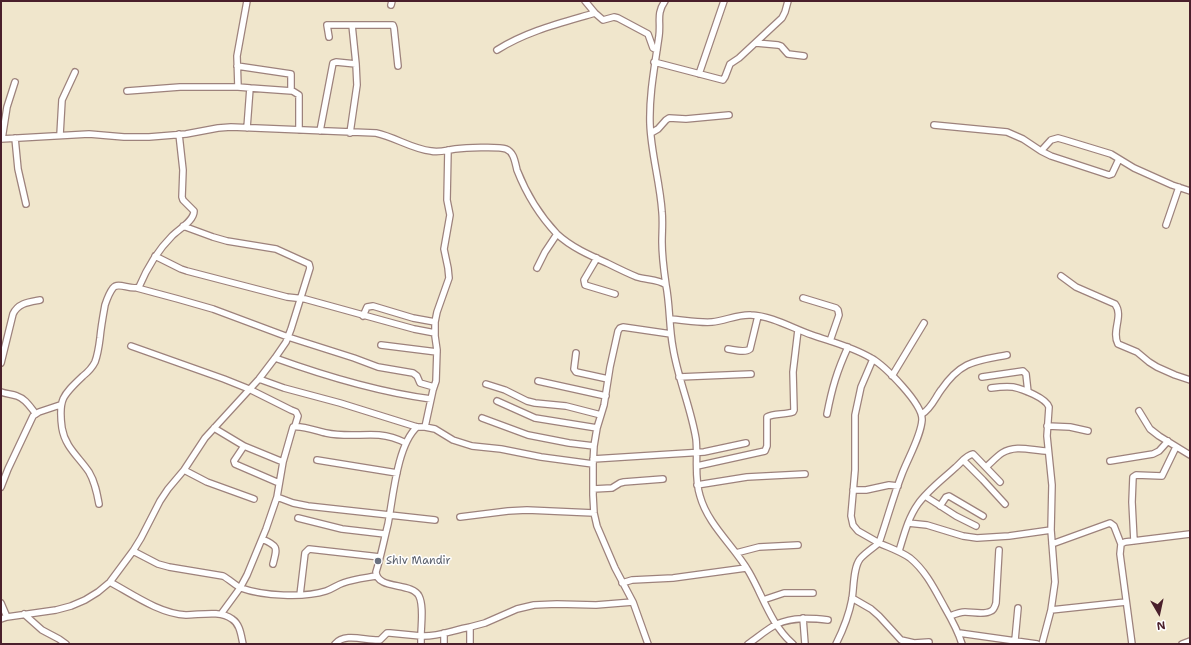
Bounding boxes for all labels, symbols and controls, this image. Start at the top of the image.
place label: Shiv Mandir [386,554,451,568]
marker: Shiv Mandir [373,556,383,566]
north arrow [1139,593,1179,633]
text: N [1155,617,1166,633]

